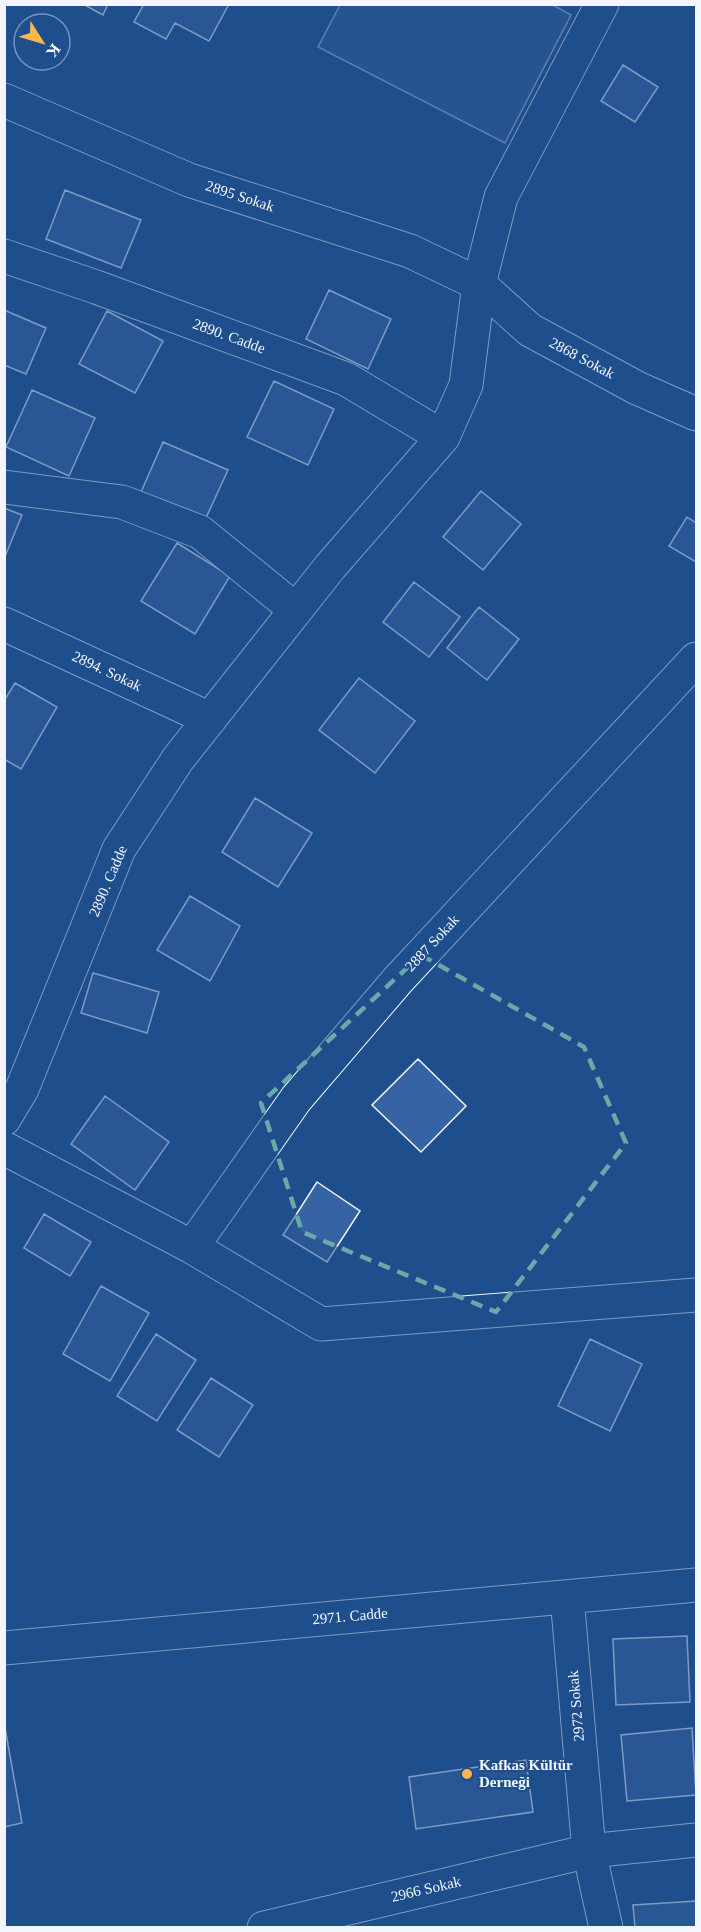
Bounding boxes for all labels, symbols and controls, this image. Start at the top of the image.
north arrow [12,12,72,72]
text: K [43,41,64,61]
street label: 2895 Sokak [204,177,277,215]
street label: 2890. Cadde [191,316,268,357]
street label: 2868 Sokak [547,334,618,382]
street label: 2894. Sokak [70,648,145,694]
street label: 2890. Cadde [86,843,130,919]
street label: 2887 Sokak [402,911,462,975]
street label: 2971. Cadde [312,1605,389,1627]
street label: 2972 Sokak [565,1669,587,1742]
place label: Kafkas Kültür Derneği [479,1757,573,1790]
marker: Kafkas Kültür Derneği [460,1767,474,1781]
street label: 2966 Sokak [389,1873,463,1905]

